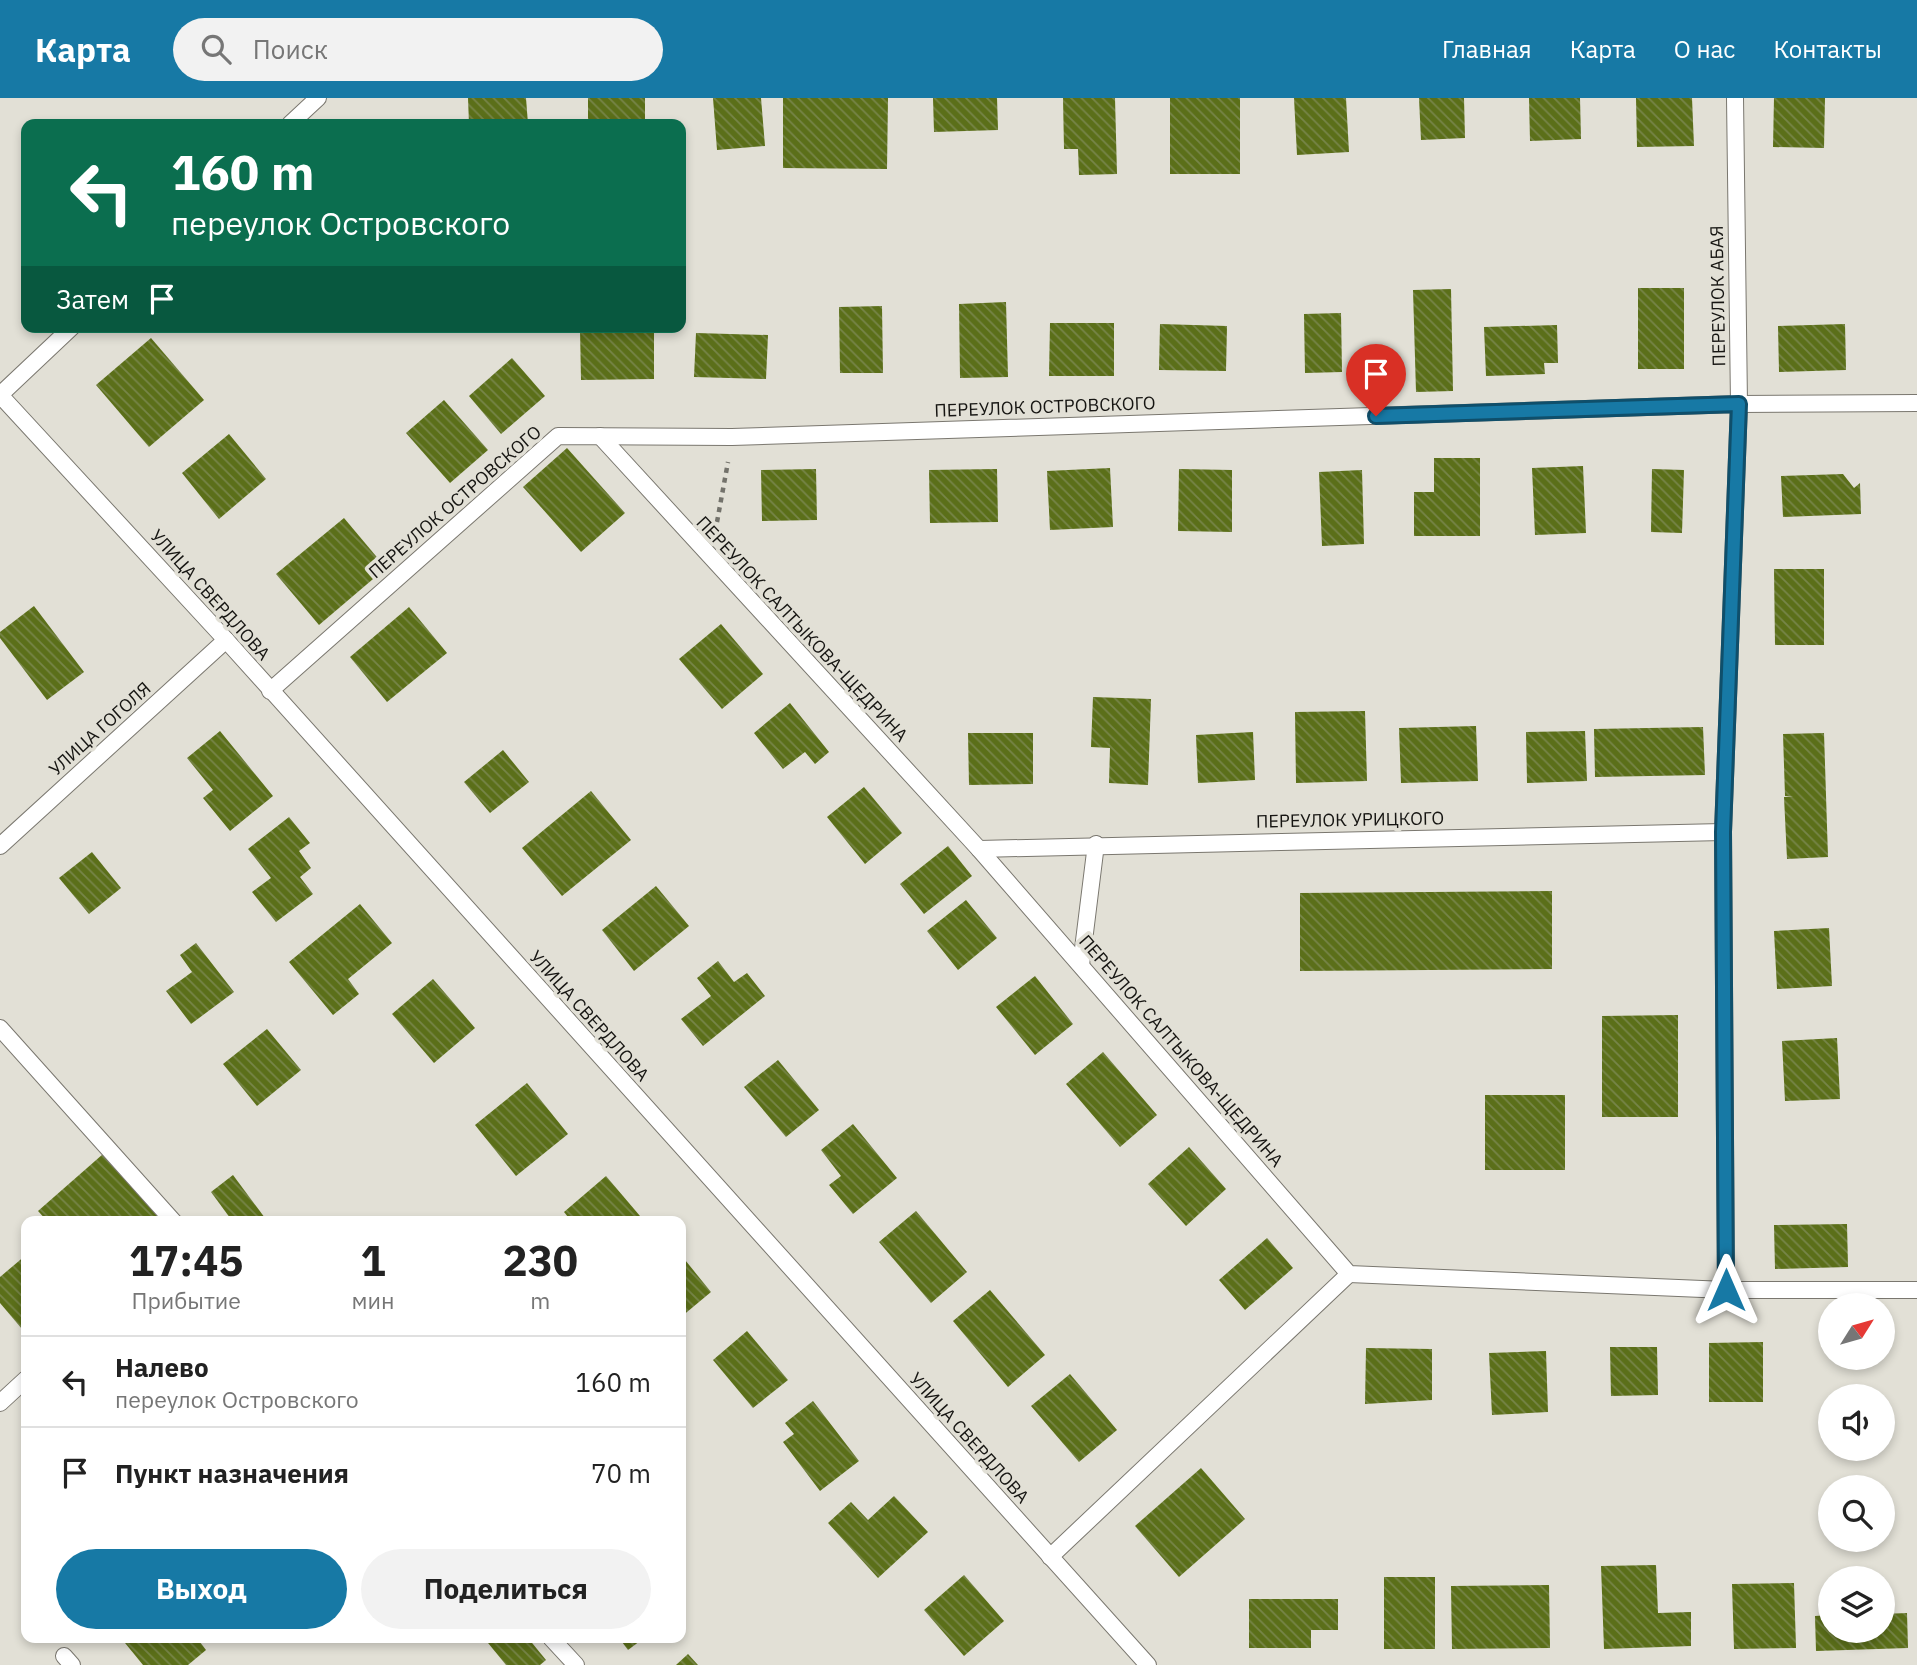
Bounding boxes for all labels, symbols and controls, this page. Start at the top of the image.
search box [173,18,663,81]
text: Карта [35,28,131,71]
icon: search [197,30,235,68]
text: Поиск [253,32,328,66]
text: Главная [1442,33,1532,65]
text: Карта [1570,33,1636,65]
text: О нас [1674,33,1735,65]
text: Контакты [1773,33,1882,65]
text: 160 m [171,140,315,203]
icon: left [56,147,147,238]
text: переулок Островского [171,202,510,244]
street label: ПЕРЕУЛОК АБАЯ [1705,225,1730,367]
icon: arrive [143,280,181,318]
text: Затем [56,282,129,316]
pin [1346,344,1406,416]
icon: arrive [1357,355,1395,393]
street label: ПЕРЕУЛОК ОСТРОВСКОГО [934,391,1156,422]
street label: ПЕРЕУЛОК ОСТРОВСКОГО [364,420,546,583]
street label: ПЕРЕУЛОК САЛТЫКОВА-ЩЕДРИНА [692,511,913,747]
street label: УЛИЦА СВЕРДЛОВА [145,524,276,665]
street label: УЛИЦА ГОГОЛЯ [44,677,155,780]
street label: ПЕРЕУЛОК УРИЦКОГО [1256,806,1444,833]
street label: ПЕРЕУЛОК САЛТЫКОВА-ЩЕДРИНА [1074,930,1289,1172]
street label: УЛИЦА СВЕРДЛОВА [524,945,655,1086]
text: 17:45 [129,1233,244,1288]
text: 1 [360,1233,386,1288]
text: 230 [502,1233,578,1288]
position arrow [1689,1253,1763,1327]
text: Прибытие [132,1285,241,1315]
text: мин [351,1285,395,1315]
text: m [530,1285,550,1315]
north arrow [1818,1293,1895,1370]
map controls [1818,1293,1895,1643]
text: Налево [115,1350,209,1384]
icon: left [56,1363,94,1401]
text: 160 m [575,1365,651,1399]
street label: УЛИЦА СВЕРДЛОВА [904,1367,1035,1508]
text: переулок Островского [115,1384,359,1414]
button: sound [1818,1384,1895,1461]
icon: arrive [56,1454,94,1492]
text: Пункт назначения [115,1456,349,1490]
text: 70 m [591,1456,651,1490]
button: search [1818,1475,1895,1552]
button: Выход [56,1549,347,1629]
button: Поделиться [361,1549,651,1629]
button: layers [1818,1566,1895,1643]

